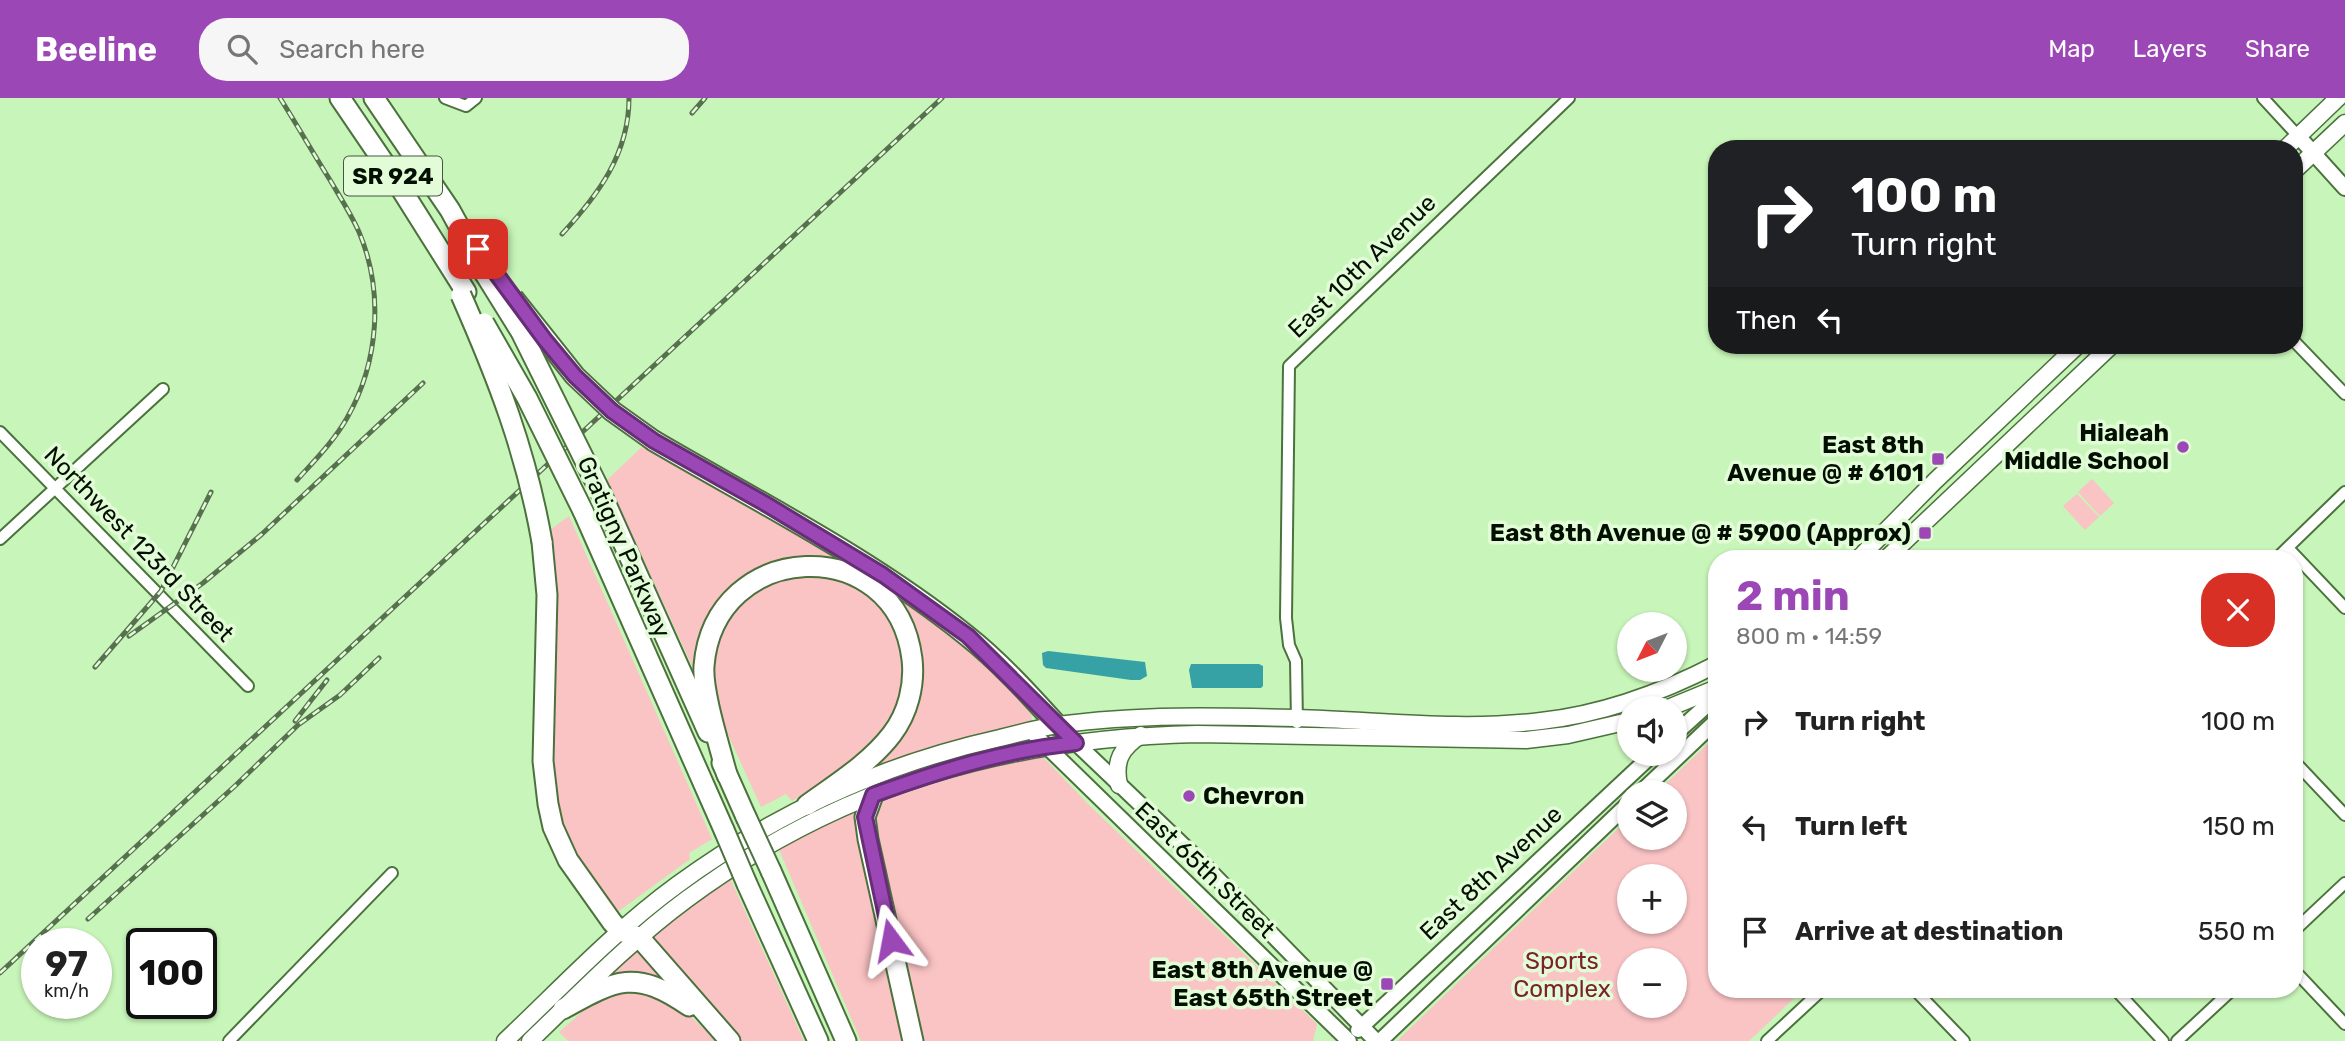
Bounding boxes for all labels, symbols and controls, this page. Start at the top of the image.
search box [199,18,689,81]
text: Beeline [35,30,157,69]
icon: search [223,30,261,68]
text: Search here [279,34,425,65]
text: Map [2048,35,2095,63]
text: Layers [2133,35,2207,63]
text: Share [2245,35,2310,63]
road number: SR 924 [344,156,442,195]
text: 100 m [1851,166,1997,224]
icon: right [1736,168,1827,259]
street label: East 10th Avenue [1282,189,1442,343]
pin [448,219,508,279]
text: Turn right [1851,225,1996,263]
icon: arrive [459,230,497,268]
icon: left [1811,301,1849,339]
text: Then [1736,305,1797,336]
place label: Hialeah Middle School [2004,419,2169,475]
place label: East 8th Avenue @ # 6101 [1727,431,1924,487]
marker: Hialeah Middle School [2175,439,2191,455]
street label: Northwest 123rd Street [38,441,240,647]
marker: East 8th Avenue @ # 6101 [1930,451,1946,467]
street label: Gratigny Parkway [571,452,677,642]
place label: East 8th Avenue @ # 5900 (Approx) [1490,519,1911,547]
marker: East 8th Avenue @ # 5900 (Approx) [1917,525,1933,541]
text: 2 min [1736,571,1850,621]
button: close [2201,573,2275,647]
north arrow [1617,612,1687,682]
map controls [1617,612,1687,1018]
text: 800 m · 14:59 [1736,622,1882,650]
button: sound [1617,696,1687,766]
icon: right [1736,703,1774,741]
text: Turn right [1795,706,1925,737]
text: 100 m [2201,706,2275,737]
button: layers [1617,780,1687,850]
place label: Chevron [1203,782,1304,810]
marker: Chevron [1181,788,1197,804]
street label: East 65th Street [1129,796,1281,944]
street label: East 8th Avenue [1414,800,1568,946]
icon: left [1736,808,1774,846]
text: Turn left [1795,811,1907,842]
text: 150 m [2202,811,2275,842]
button: + [1617,864,1687,934]
position arrow [854,903,928,977]
icon: arrive [1736,913,1774,951]
text: Arrive at destination [1795,916,2063,947]
text: 550 m [2198,916,2275,947]
speed limit sign: 100 [126,928,217,1019]
text: 97 [45,943,88,985]
park label: Sports Complex [1513,947,1611,1003]
button: − [1617,948,1687,1018]
place label: East 8th Avenue @ East 65th Street [1152,956,1373,1012]
marker: East 8th Avenue @ East 65th Street [1379,976,1395,992]
text: km/h [44,980,89,1002]

